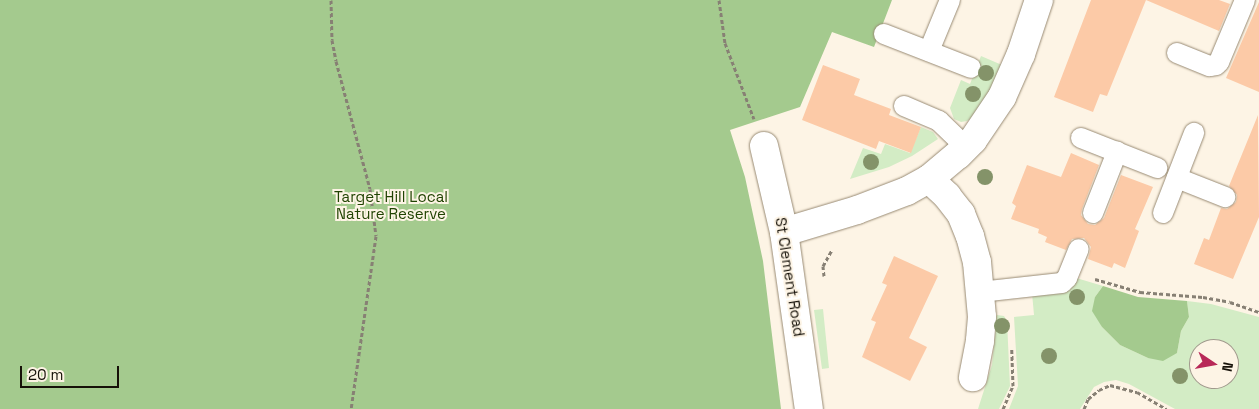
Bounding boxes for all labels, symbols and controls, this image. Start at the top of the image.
park label: Target Hill Local Nature Reserve [334,187,448,222]
street label: St Clement Road [772,216,808,338]
north arrow [1189,339,1239,389]
scale bar [22,356,121,388]
text: N [1218,360,1237,373]
text: 20 m [28,365,63,384]

